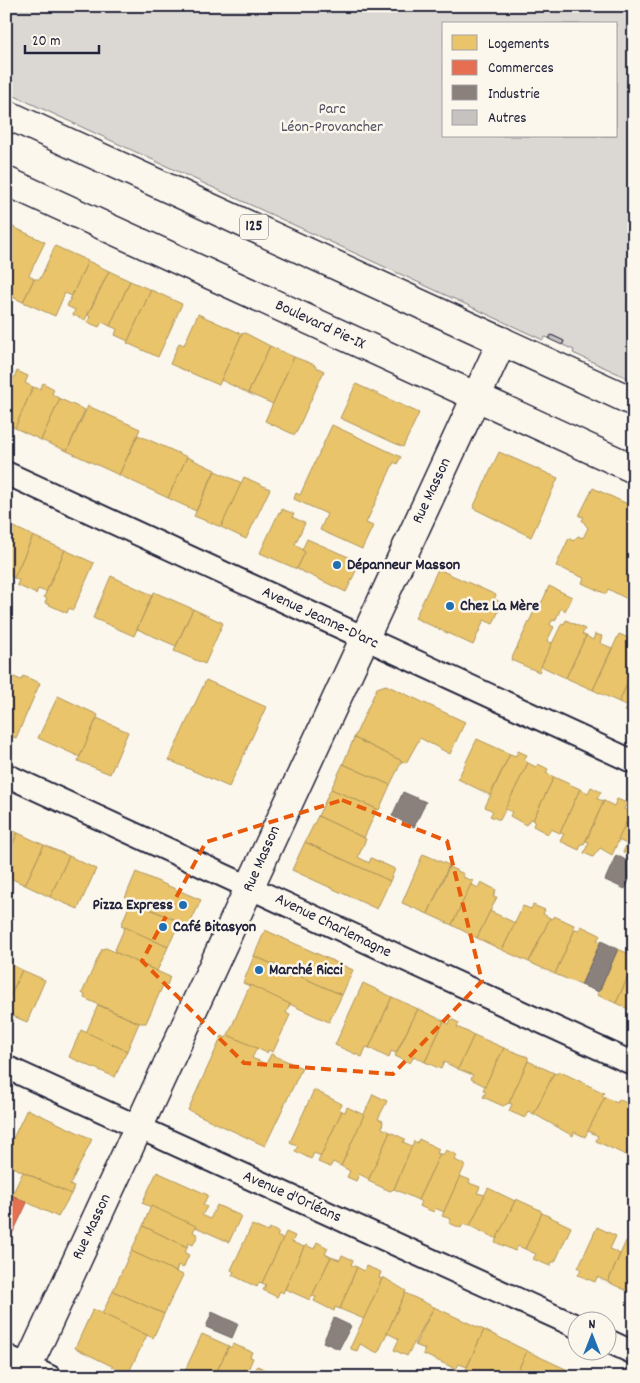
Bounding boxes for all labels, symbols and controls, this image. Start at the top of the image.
scale bar [25,22,99,54]
legend [442,22,618,138]
text: 20 m [32,31,60,53]
text: Logements [488,34,550,56]
text: Commerces [488,58,554,80]
text: Industrie [488,84,540,106]
park label: Parc Léon-Provancher [281,98,383,139]
text: Autres [488,108,527,130]
road number: 125 [240,214,268,240]
street label: Boulevard Pie-IX [271,294,369,356]
street label: Rue Masson [407,454,457,528]
place label: Dépanneur Masson [347,554,460,577]
marker: Dépanneur Masson [331,559,343,571]
street label: Avenue Jeanne-D'arc [258,581,382,655]
place label: Chez La Mère [460,595,539,618]
marker: Chez La Mère [444,600,456,612]
street label: Rue Masson [237,822,287,896]
street label: Avenue Charlemagne [271,888,395,964]
place label: Pizza Express [92,894,173,917]
marker: Pizza Express [177,899,189,911]
place label: Café Bitasyon [173,916,256,939]
marker: Café Bitasyon [157,921,169,933]
place label: Marché Ricci [269,959,343,982]
marker: Marché Ricci [253,964,265,976]
street label: Avenue d'Orléans [239,1165,345,1229]
street label: Rue Masson [67,1190,117,1264]
north arrow [568,1310,618,1360]
text: N [589,1315,596,1335]

